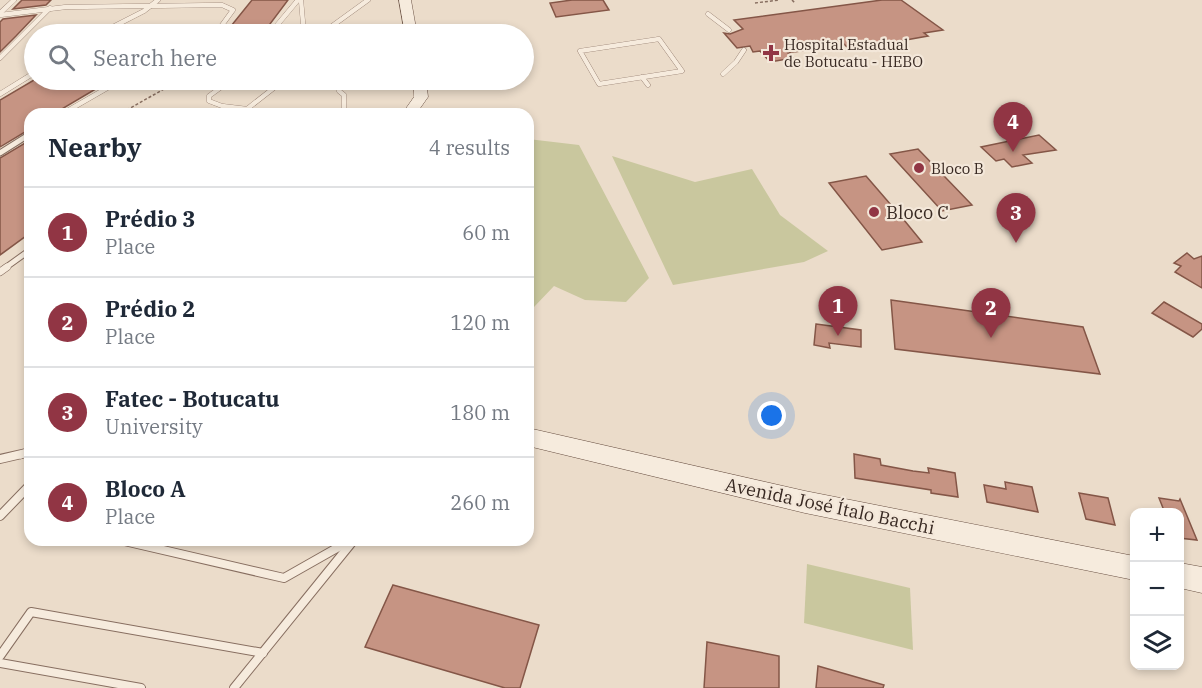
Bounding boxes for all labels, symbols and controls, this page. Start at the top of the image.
search box [24,24,534,90]
place label: Hospital Estadual de Botucatu - HEBO [784,35,923,71]
icon: search [45,41,78,74]
text: Search here [93,43,217,72]
marker: Hospital Estadual de Botucatu - HEBO [762,44,780,62]
pin: 4 [994,102,1032,152]
text: Nearby [48,130,142,164]
text: 4 results [429,134,510,161]
place label: Bloco B [931,159,984,178]
marker: Bloco B [912,161,926,175]
pin: 3 [996,194,1036,243]
place label: Bloco C [886,201,949,224]
text: Prédio 3 [105,204,196,233]
marker: Bloco C [867,205,881,219]
text: 1 [62,219,74,246]
text: 60 m [462,219,510,246]
text: Place [105,233,155,260]
pin: 1 [818,286,858,336]
pin: 2 [972,288,1010,338]
text: Prédio 2 [105,294,196,323]
text: 2 [62,309,74,336]
text: 120 m [450,309,510,336]
text: Place [105,323,155,350]
text: Fatec - Botucatu [105,384,280,413]
text: 3 [62,399,74,426]
text: 180 m [450,399,510,426]
your location [757,401,786,430]
text: University [105,413,203,440]
street label: Avenida José Ítalo Bacchi [723,473,937,539]
text: Bloco A [105,474,186,503]
text: 4 [62,489,74,516]
text: 260 m [450,489,510,516]
text: Place [105,503,155,530]
map controls [1130,508,1184,670]
button: + [1130,508,1184,562]
button: − [1130,562,1184,616]
button: layers [1130,616,1184,670]

